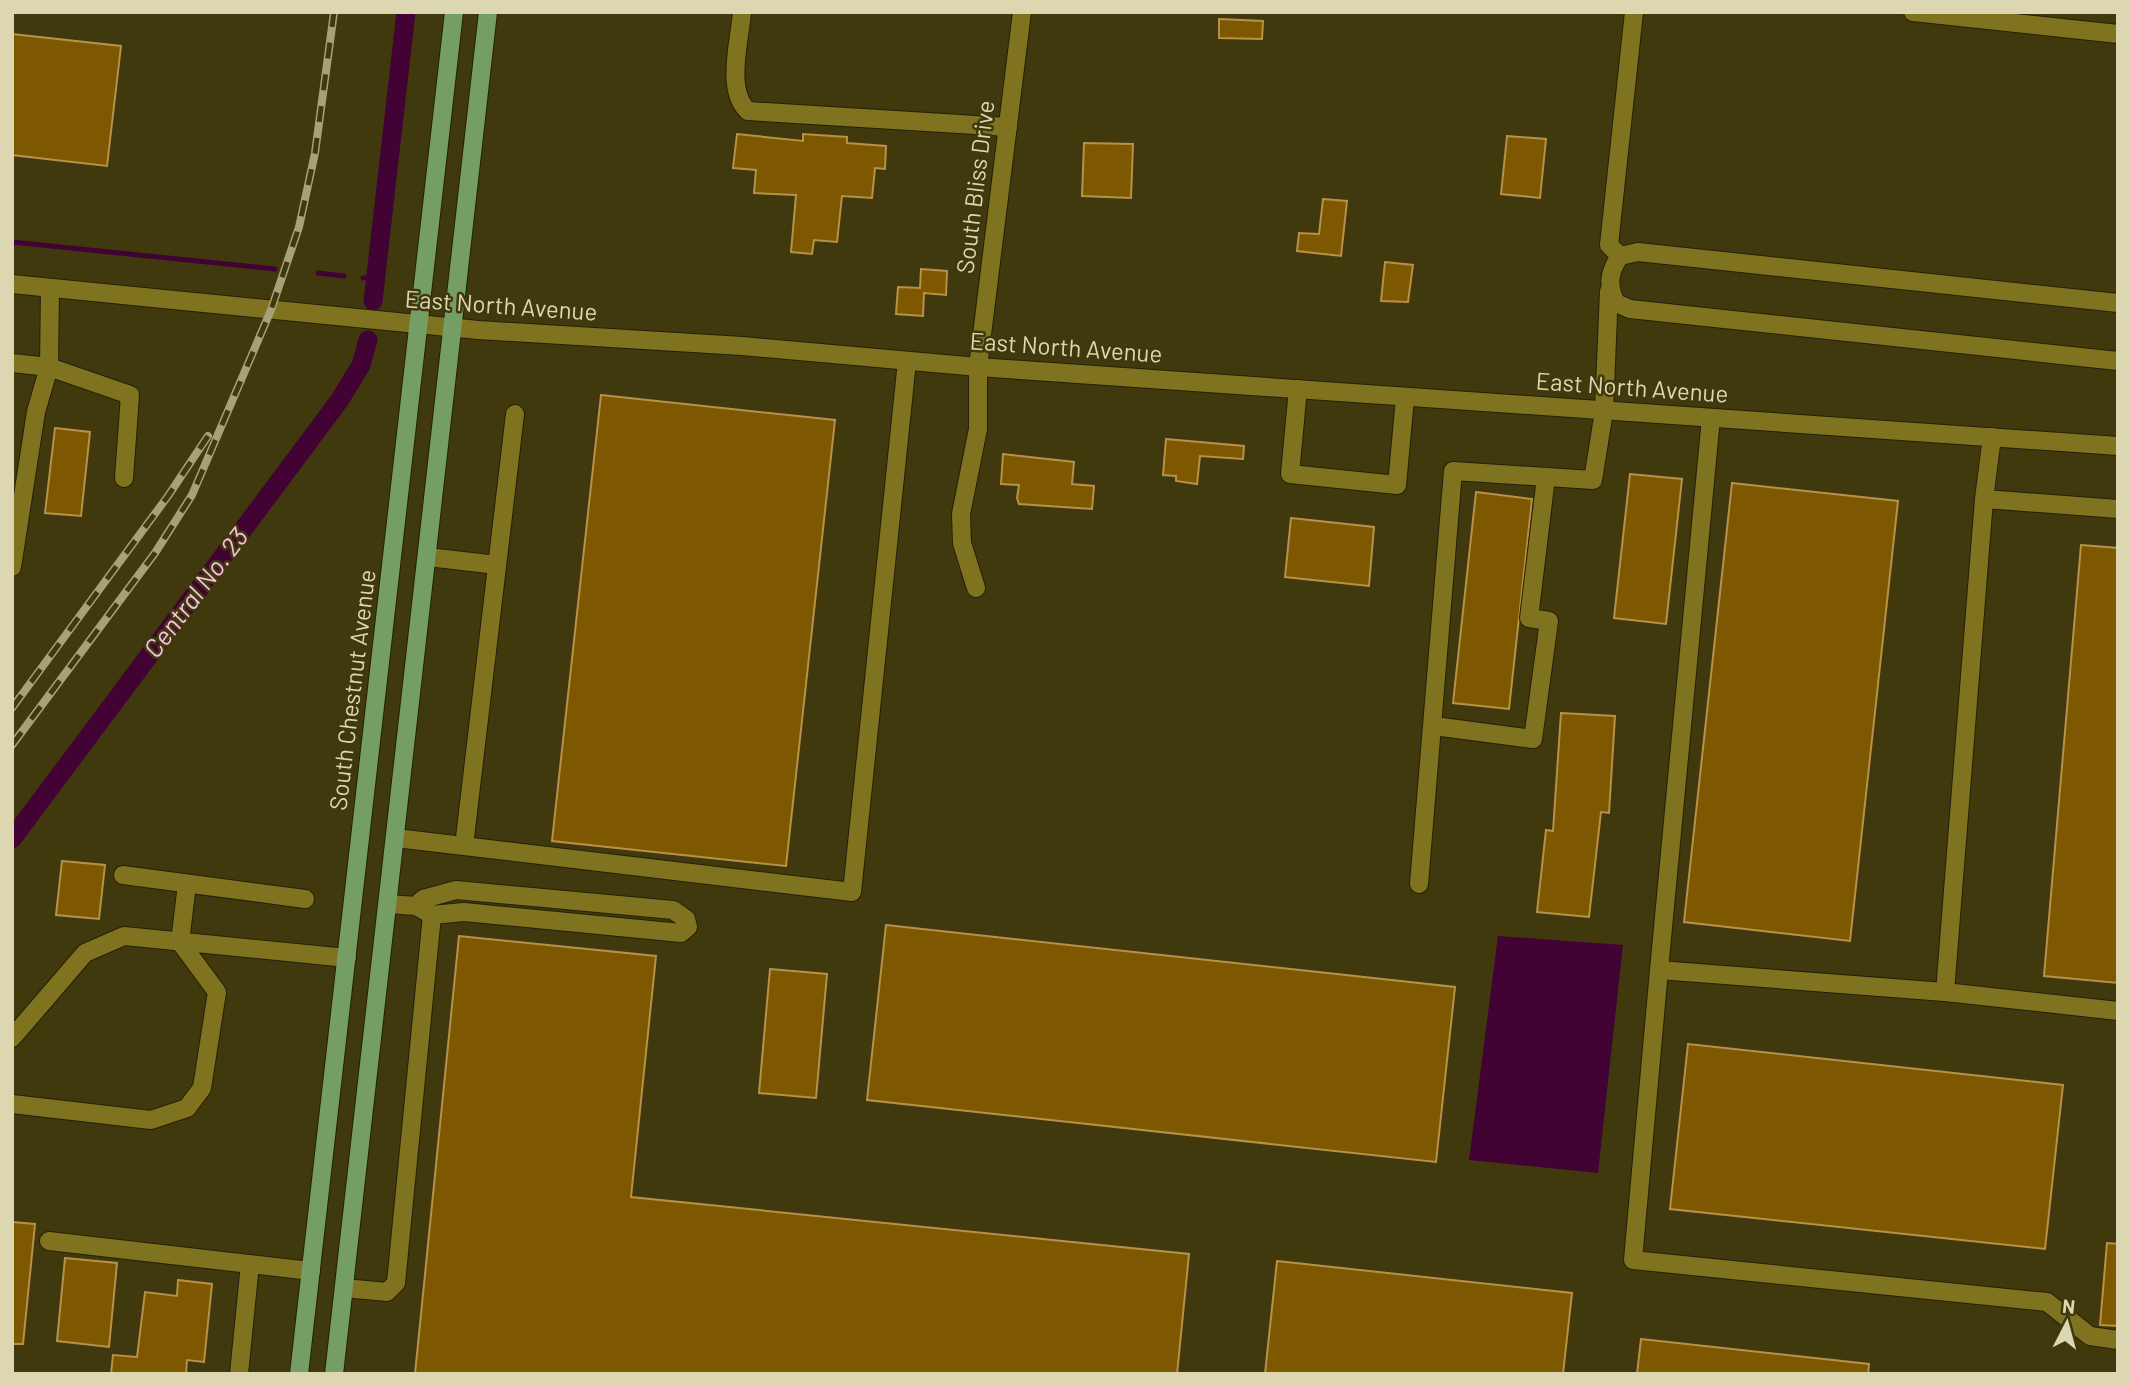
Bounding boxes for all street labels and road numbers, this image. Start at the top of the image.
street label: South Bliss Drive [950,99,1000,275]
street label: East North Avenue [404,283,598,326]
street label: East North Avenue [969,325,1163,368]
street label: East North Avenue [1535,365,1729,408]
street label: South Chestnut Avenue [322,568,381,812]

